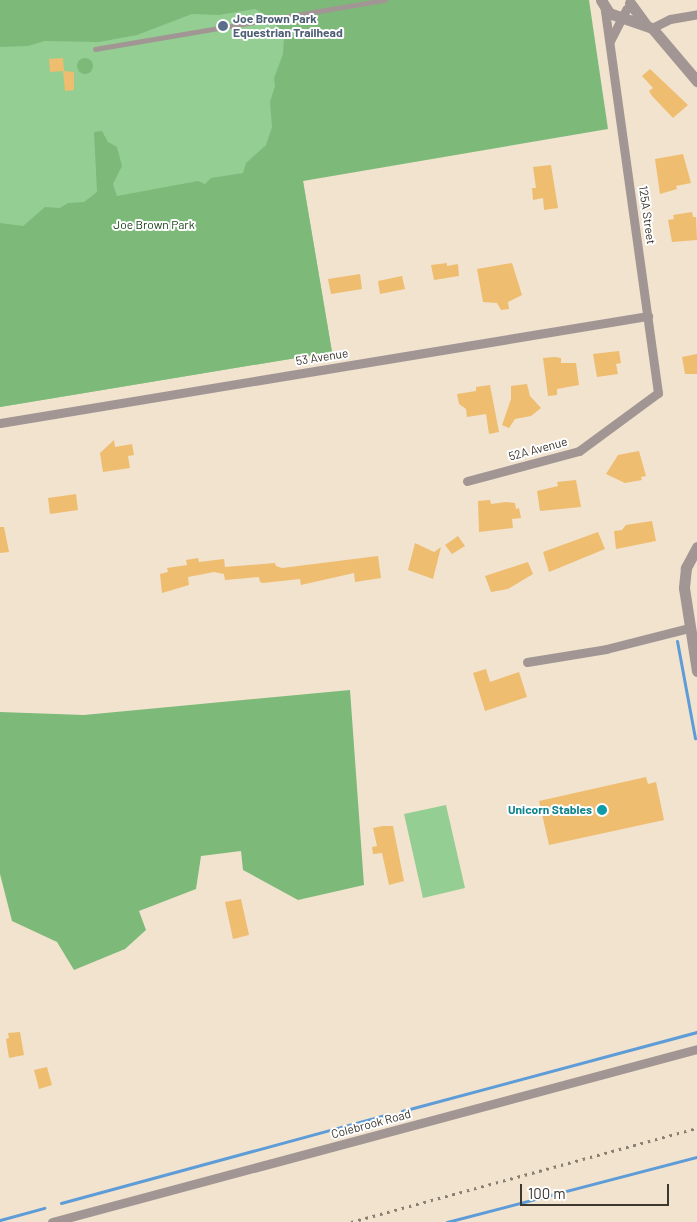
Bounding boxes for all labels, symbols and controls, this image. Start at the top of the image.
place label: Joe Brown Park Equestrian Trailhead [233,12,343,40]
marker: Joe Brown Park Equestrian Trailhead [217,20,229,32]
street label: 125A Street [636,185,658,245]
park label: Joe Brown Park [113,218,195,232]
street label: 53 Avenue [295,346,349,368]
street label: 52A Avenue [507,434,569,464]
place label: Unicorn Stables [508,803,592,817]
marker: Unicorn Stables [596,804,608,816]
street label: Colebrook Road [330,1106,412,1142]
scale bar [522,1174,671,1206]
text: 100 m [528,1184,566,1202]

